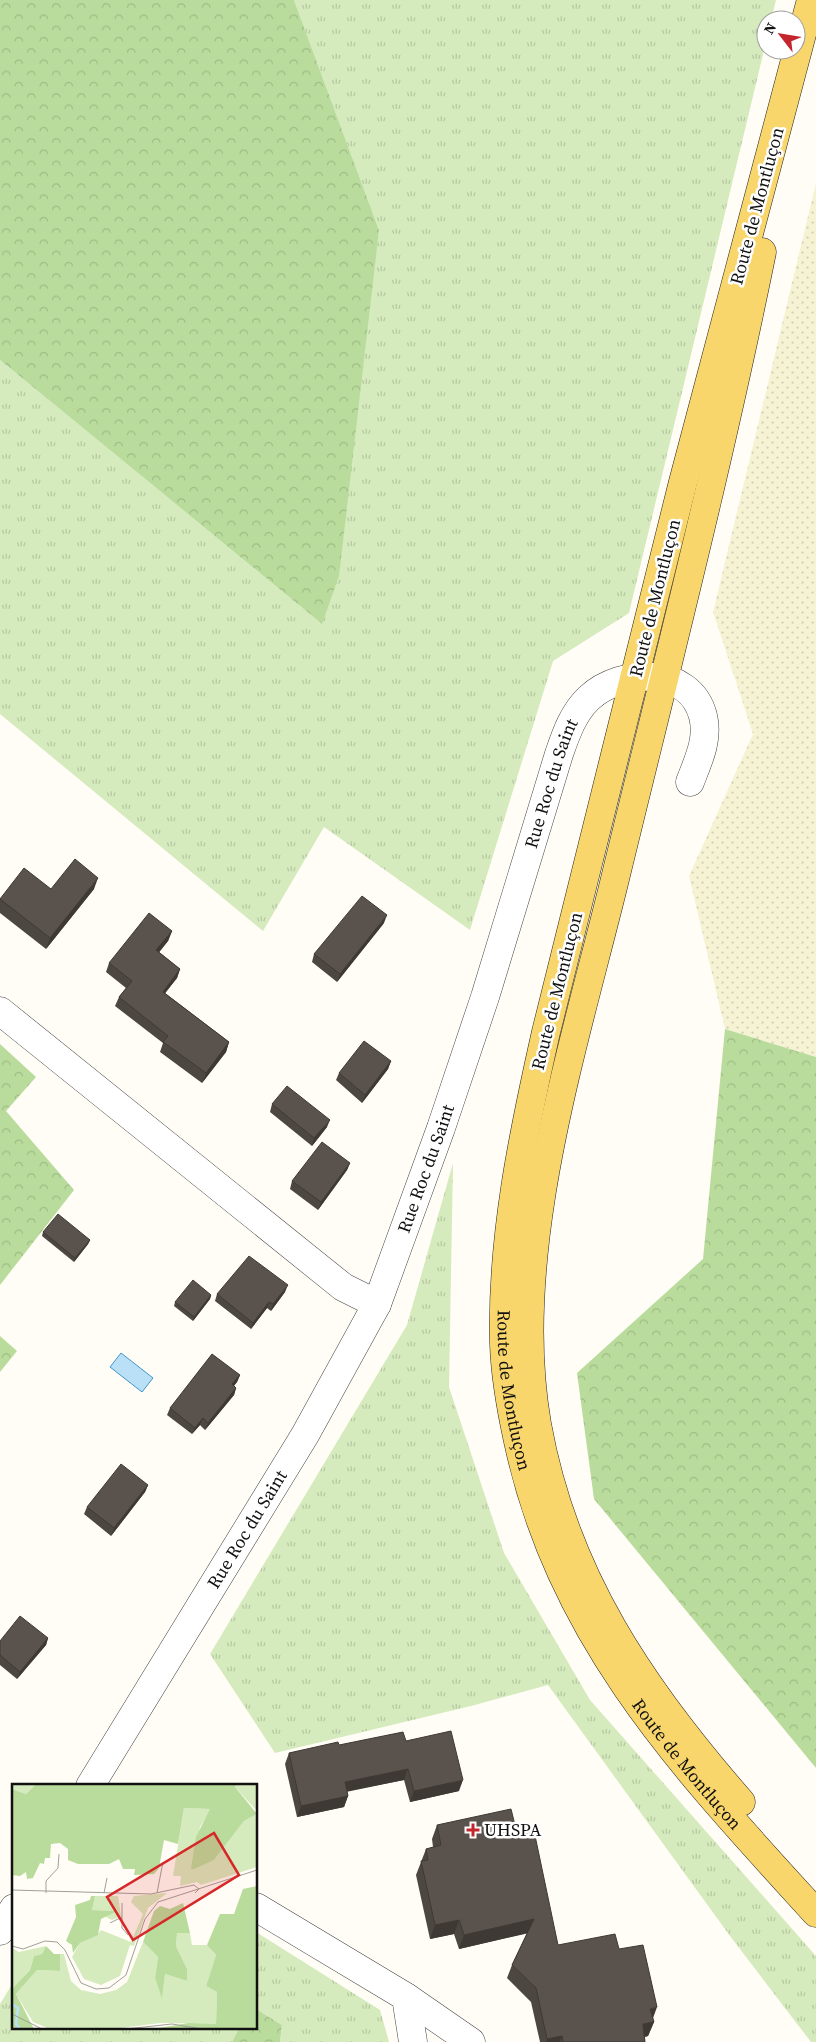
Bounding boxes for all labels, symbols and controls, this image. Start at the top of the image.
north arrow [756,10,806,60]
text: N [759,19,781,38]
street label: Route de Montluçon [723,124,790,287]
street label: Route de Montluçon [623,516,686,680]
street label: Rue Roc du Saint [518,714,584,851]
street label: Route de Montluçon [525,909,588,1073]
street label: Rue Roc du Saint [391,1101,460,1236]
street label: Route de Montluçon [492,1310,538,1473]
street label: Rue Roc du Saint [201,1465,293,1593]
street label: Route de Montluçon [626,1693,748,1835]
inset map [12,1784,258,2030]
place label: UHSPA [484,1817,541,1842]
marker: UHSPA [466,1823,480,1837]

